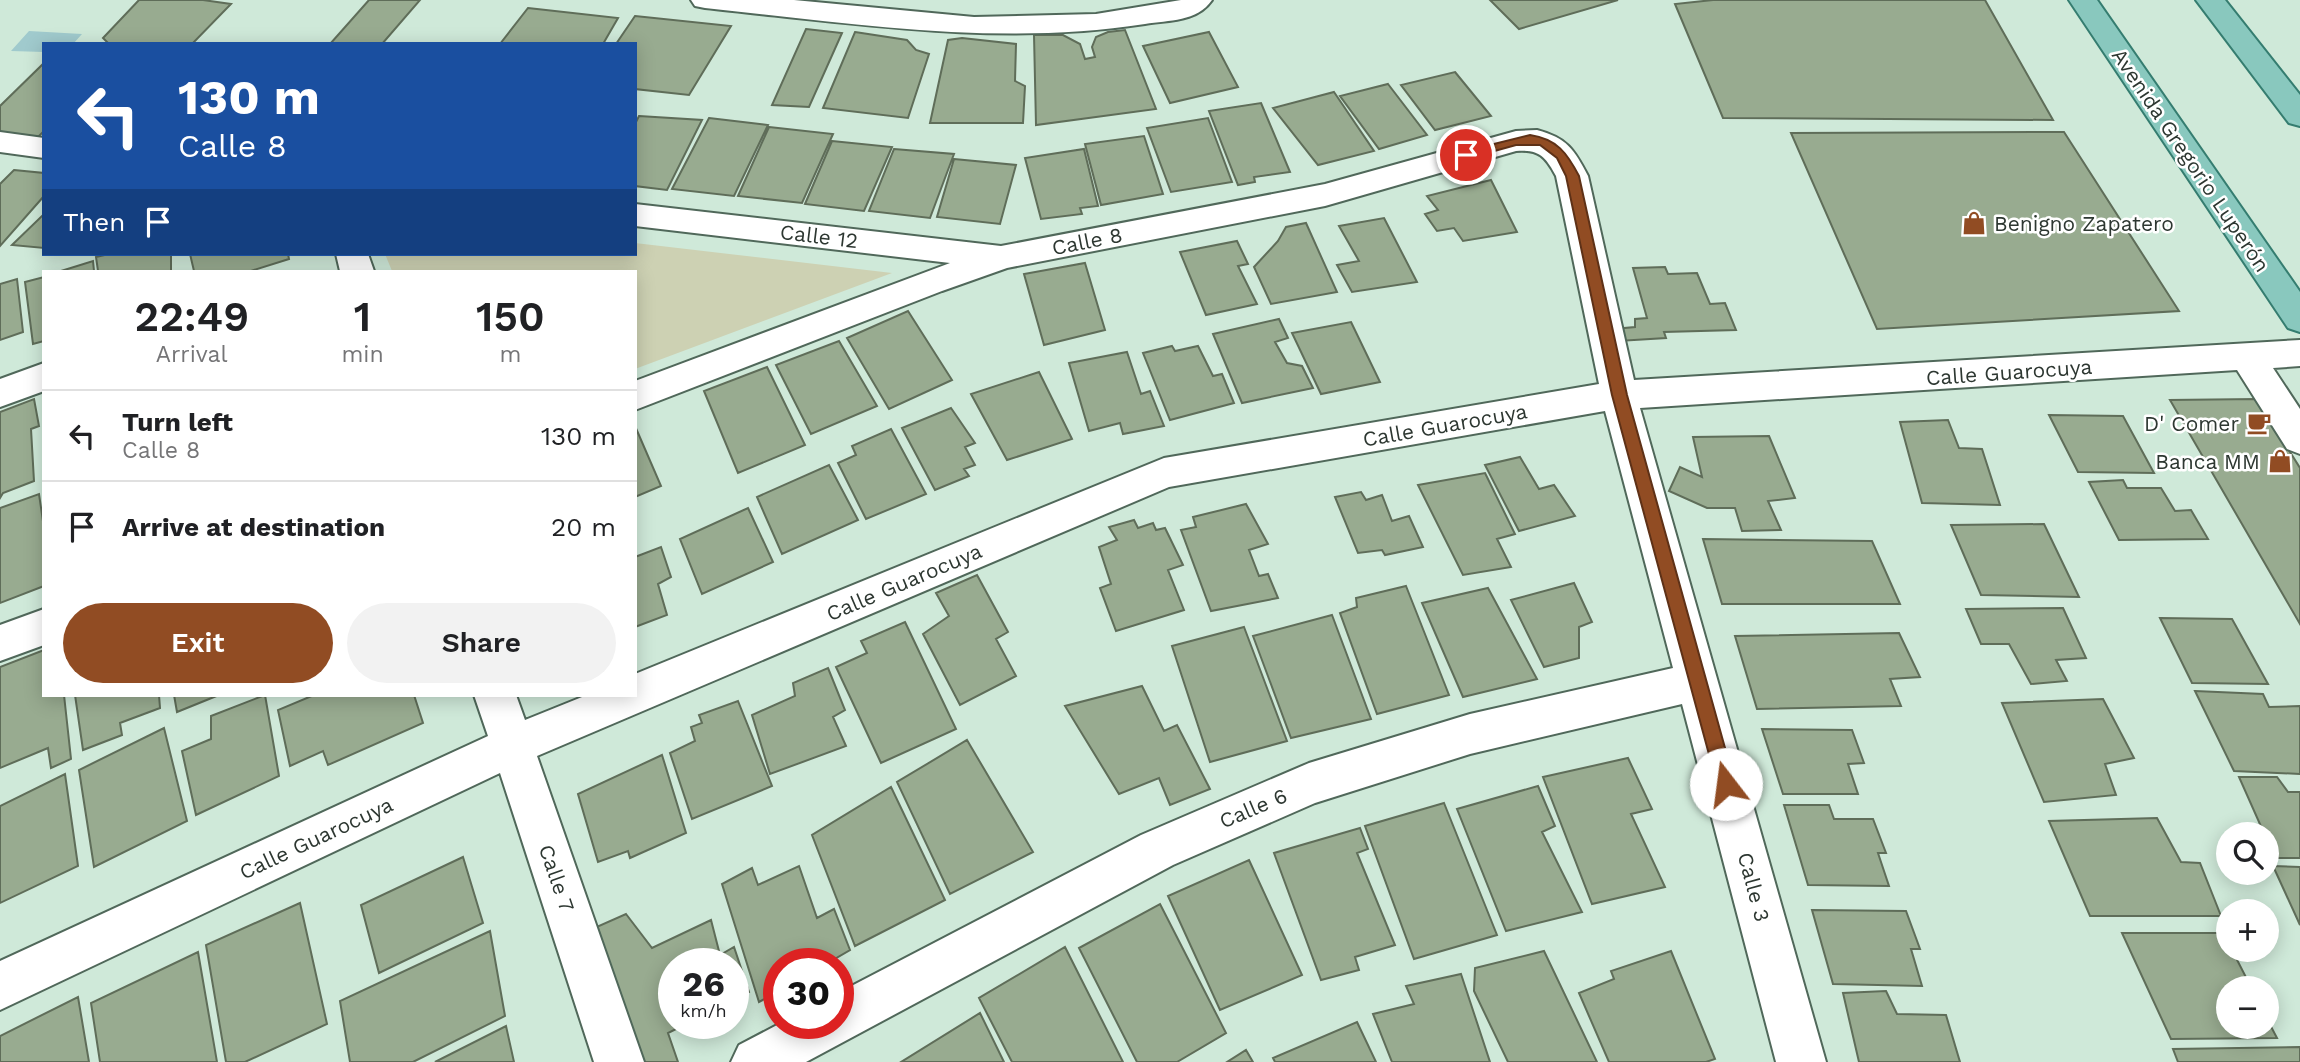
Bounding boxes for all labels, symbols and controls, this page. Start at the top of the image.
street label: Avenida Gregorio Luperón [2107,44,2275,276]
text: 130 m [178,68,320,126]
icon: left [63,70,154,161]
pin [1436,125,1496,185]
text: Calle 8 [178,127,287,165]
icon: arrive [1447,136,1485,174]
icon: arrive [139,203,177,241]
text: Then [63,207,125,237]
shop icon: Benigno Zapatero [1960,209,1988,237]
place label: Benigno Zapatero [1994,211,2174,236]
street label: Calle 12 [779,219,859,253]
street label: Calle 8 [1050,222,1124,260]
text: 22:49 [134,292,249,341]
text: 1 [354,292,371,341]
text: 150 [476,292,545,341]
text: Arrival [156,341,228,368]
text: min [341,341,384,368]
text: m [499,341,521,368]
street label: Calle Guarocuya [1925,354,2093,390]
street label: Calle Guarocuya [1361,398,1529,452]
text: Turn left [122,407,233,437]
cafe icon: D' Comer [2245,409,2273,437]
place label: D' Comer [2144,411,2239,436]
icon: left [63,417,101,455]
text: 130 m [541,421,616,451]
text: Calle 8 [122,437,200,464]
shop icon: Banca MM [2266,447,2294,475]
place label: Banca MM [2155,449,2260,474]
icon: arrive [63,508,101,546]
text: Arrive at destination [122,512,385,542]
text: 20 m [551,512,616,542]
street label: Calle Guarocuya [822,538,986,626]
button: Exit [63,603,333,683]
button: Share [347,603,616,683]
position arrow [1689,747,1763,821]
street label: Calle 6 [1215,783,1291,833]
street label: Calle Guarocuya [235,791,397,885]
map controls [2216,822,2279,1039]
button: search [2216,822,2279,885]
street label: Calle 7 [534,841,580,915]
street label: Calle 3 [1733,850,1775,924]
button: + [2216,899,2279,962]
speed limit sign: 30 [763,948,854,1039]
text: 26 [682,963,725,1005]
button: − [2216,976,2279,1039]
text: km/h [680,1000,727,1021]

